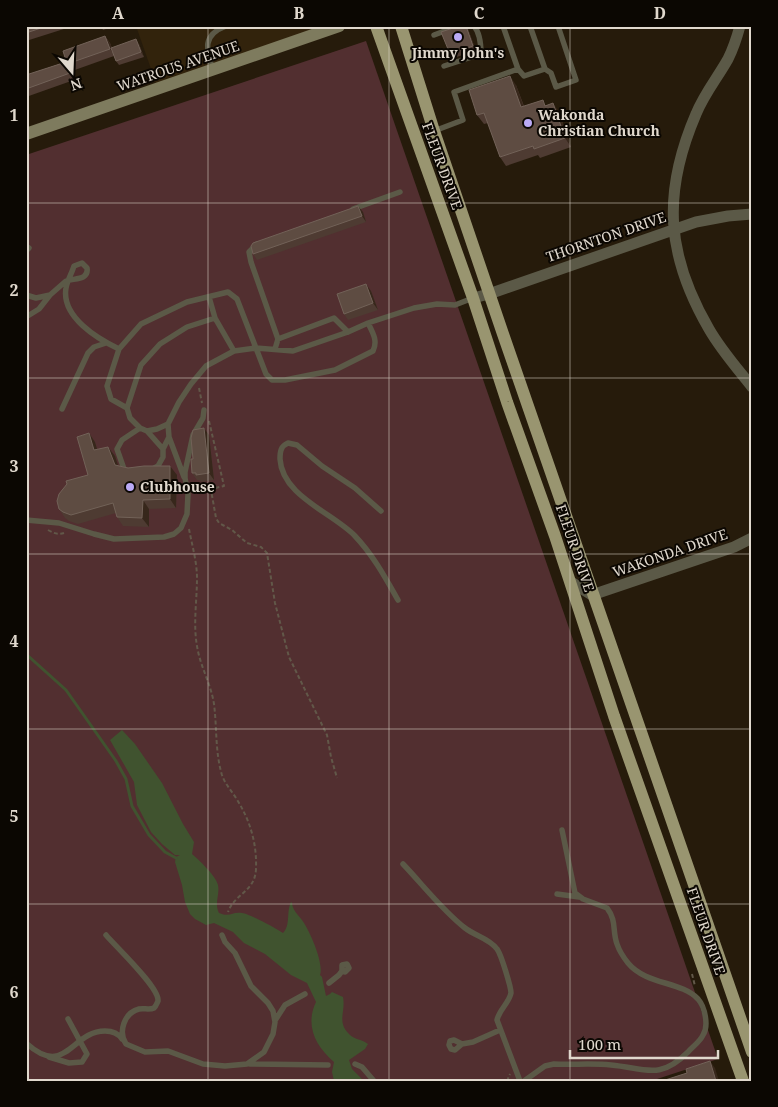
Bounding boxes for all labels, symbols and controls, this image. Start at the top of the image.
text: A [112,2,125,24]
text: B [294,2,305,24]
text: C [474,2,485,24]
text: D [654,2,666,24]
marker: Jimmy John's [452,31,464,43]
street label: WATROUS AVENUE [114,36,242,95]
place label: Jimmy John's [411,43,505,62]
north arrow [48,48,98,98]
text: N [68,74,85,96]
text: 1 [9,104,19,126]
place label: Wakonda Christian Church [538,105,660,140]
marker: Wakonda Christian Church [522,117,534,129]
street label: FLEUR DRIVE [418,120,467,212]
street label: THORNTON DRIVE [543,207,669,266]
text: 2 [9,279,19,301]
text: 3 [9,455,19,477]
place label: Clubhouse [140,477,215,496]
marker: Clubhouse [124,481,136,493]
street label: FLEUR DRIVE [552,502,599,594]
street label: WAKONDA DRIVE [610,524,730,581]
text: 4 [9,630,19,652]
text: 5 [9,805,19,827]
street label: FLEUR DRIVE [683,885,730,977]
text: 6 [9,981,19,1003]
scale bar [570,1027,718,1059]
text: 100 m [578,1034,621,1054]

